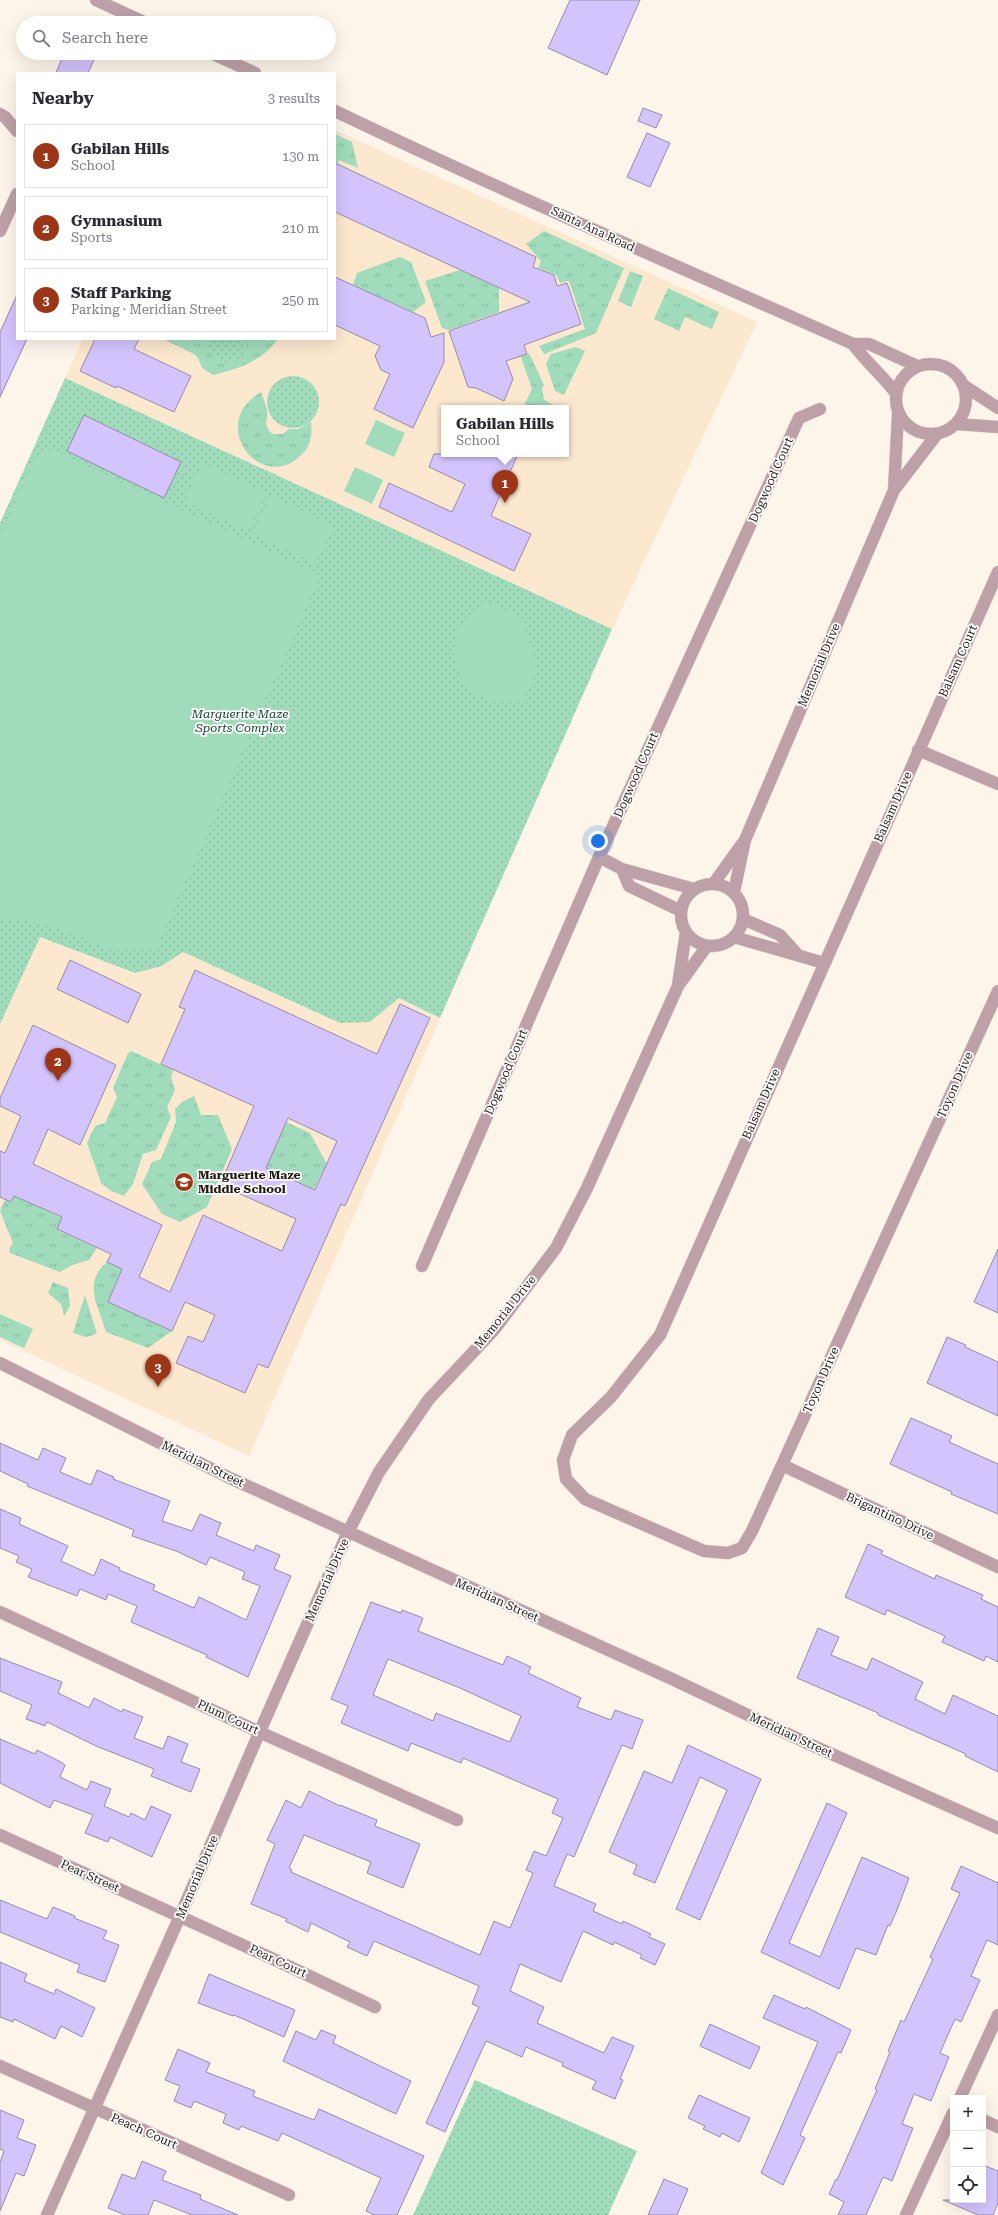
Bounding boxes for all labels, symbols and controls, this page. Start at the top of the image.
search box [16,16,336,60]
icon: search [30,27,52,49]
text: Search here [62,29,148,47]
text: Nearby [32,88,94,108]
text: 3 results [268,91,320,106]
text: Gabilan Hills [71,140,169,158]
text: 1 [42,149,50,164]
text: 130 m [282,149,319,164]
text: School [71,158,115,173]
street label: Santa Ana Road [549,203,637,255]
text: Gymnasium [71,212,162,230]
text: 2 [42,221,50,236]
text: 210 m [282,221,319,236]
text: Sports [71,230,112,245]
text: Staff Parking [71,284,171,302]
text: 3 [42,293,50,308]
text: 250 m [282,293,319,308]
text: Parking · Meridian Street [71,302,227,317]
popup [441,405,569,457]
text: Gabilan Hills [456,415,554,433]
text: School [456,433,500,448]
street label: Dogwood Court [746,435,796,525]
pin: 1 [492,470,518,503]
street label: Memorial Drive [795,621,843,709]
street label: Balsam Court [936,622,980,699]
park label: Marguerite Maze Sports Complex [191,707,288,735]
street label: Dogwood Court [611,730,661,820]
street label: Balsam Drive [871,769,915,844]
your location [588,831,608,851]
street label: Dogwood Court [482,1027,531,1117]
pin: 2 [45,1048,71,1081]
street label: Toyon Drive [934,1049,976,1120]
street label: Balsam Drive [739,1066,783,1141]
place label: Marguerite Maze Middle School [198,1168,301,1196]
school or university icon: Marguerite Maze Middle School [173,1171,195,1193]
street label: Memorial Drive [471,1272,539,1351]
street label: Toyon Drive [800,1344,842,1415]
pin: 3 [145,1354,171,1387]
street label: Meridian Street [160,1438,247,1490]
street label: Brigantino Drive [844,1489,937,1543]
street label: Memorial Drive [302,1536,352,1624]
street label: Meridian Street [453,1575,541,1625]
street label: Plum Court [195,1697,261,1737]
street label: Meridian Street [747,1710,835,1761]
street label: Memorial Drive [173,1833,221,1921]
street label: Pear Street [58,1857,122,1895]
street label: Pear Court [247,1942,309,1981]
map controls [950,2095,986,2203]
button: + [950,2095,986,2131]
street label: Peach Court [109,2110,180,2152]
button: − [950,2131,986,2167]
button: locate [950,2167,986,2203]

